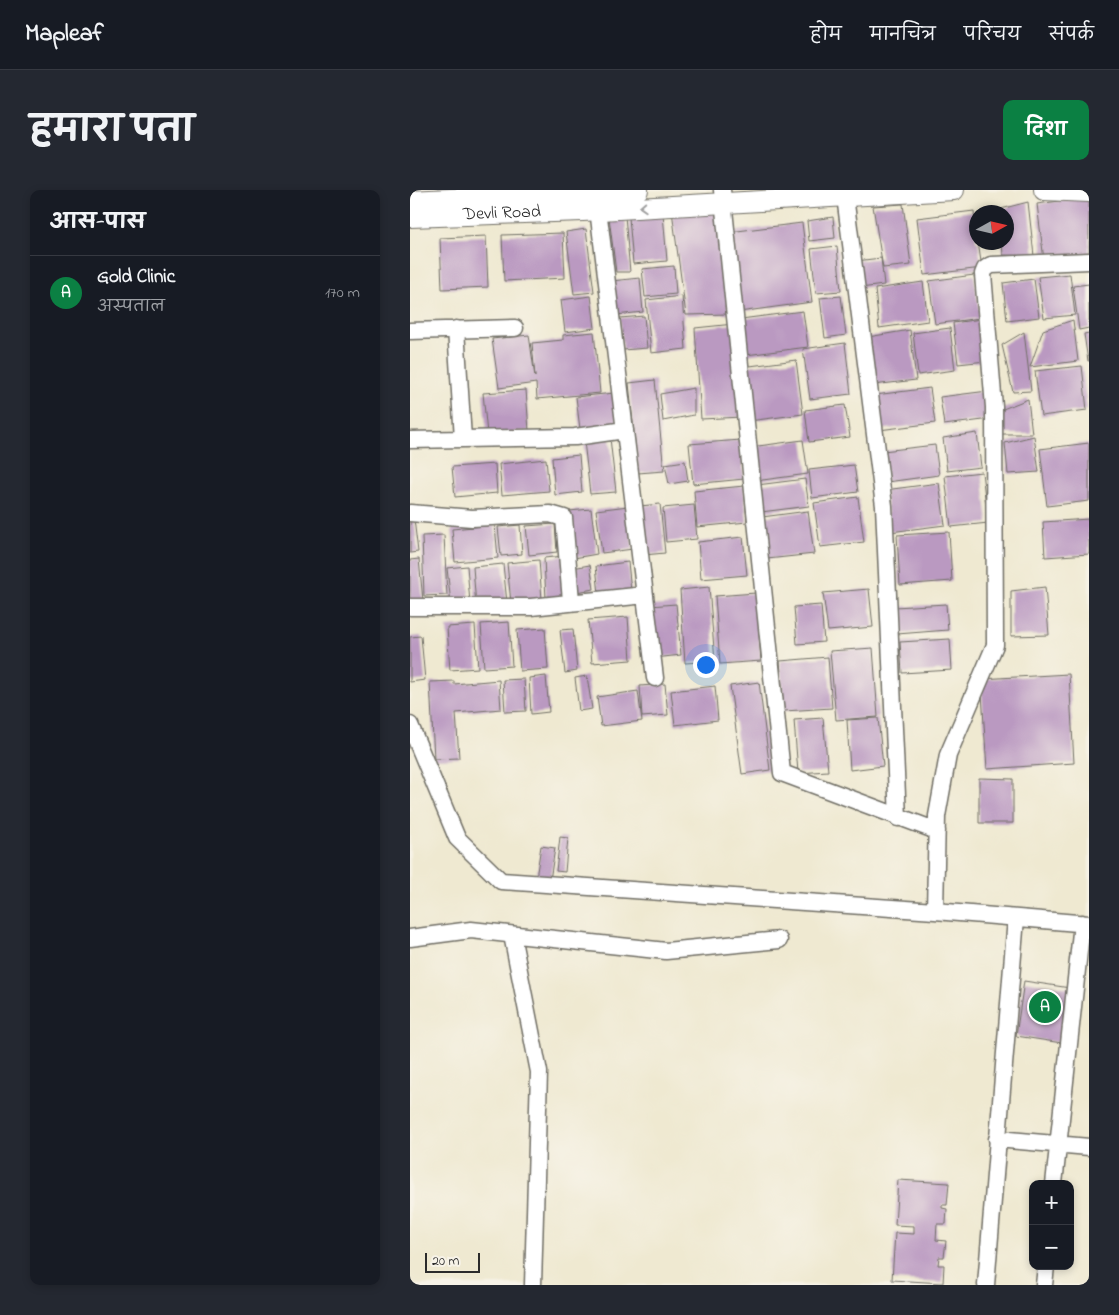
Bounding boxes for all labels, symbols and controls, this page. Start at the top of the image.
text: Mapleaf [25,17,104,52]
text: होम [810,23,842,49]
text: मानचित्र [870,23,936,49]
text: परिचय [964,23,1021,49]
text: संपर्क [1049,23,1094,49]
button: दिशा [1003,100,1089,160]
text: हमारा पता [30,106,194,157]
street label: Devli Road [461,199,541,228]
one-way arrow [639,201,647,212]
north arrow [969,205,1014,250]
text: आस-पास [50,208,145,238]
text: Gold Clinic [97,264,175,291]
text: A [61,281,71,305]
text: 170 m [325,281,360,305]
text: अस्पताल [97,295,165,319]
your location [693,652,719,678]
pin: A [1029,988,1061,1026]
map controls [1029,1180,1074,1270]
button: + [1029,1180,1074,1225]
button: − [1029,1225,1074,1270]
scale bar [425,1250,480,1273]
text: 20 m [432,1251,459,1272]

